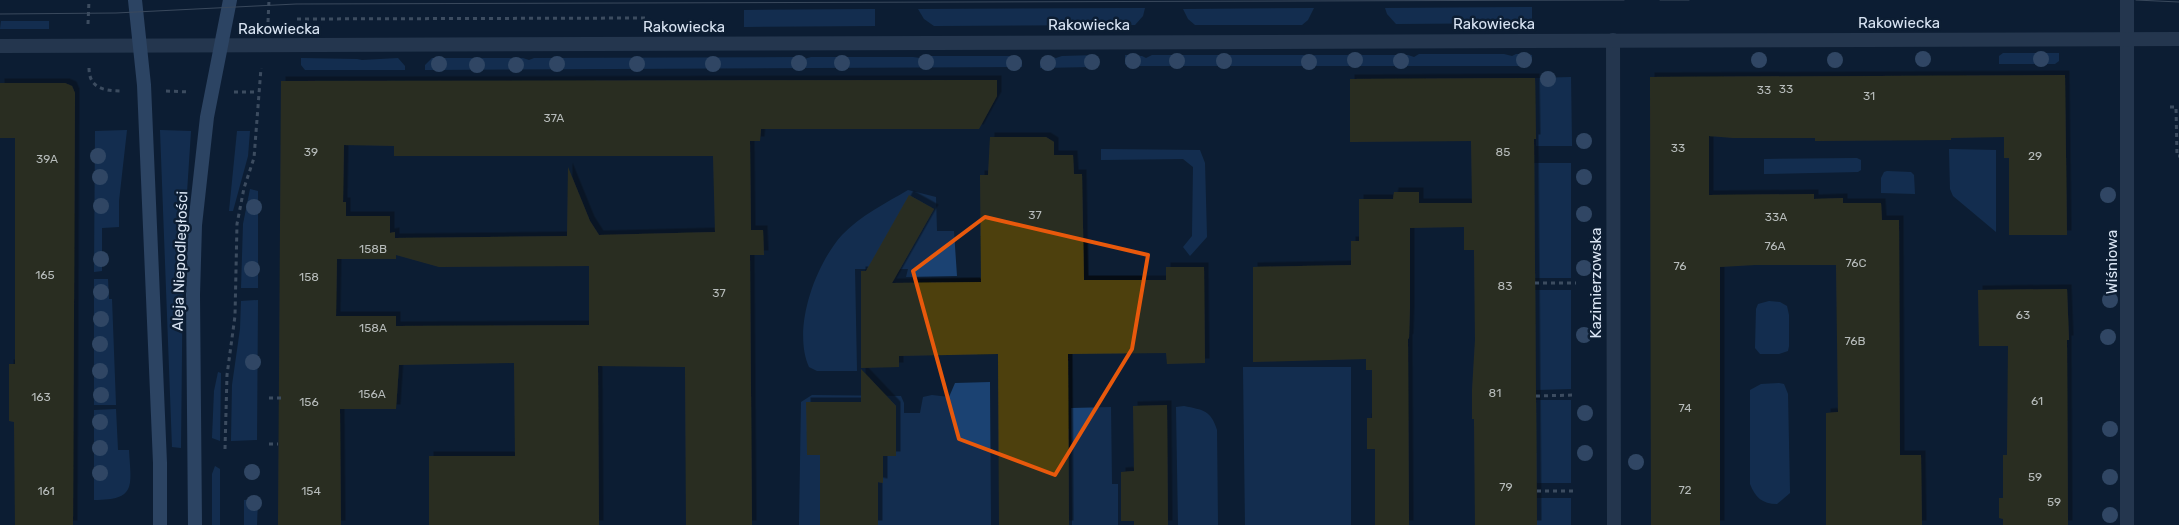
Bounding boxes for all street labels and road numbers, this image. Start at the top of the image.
street label: Rakowiecka [1858,14,1940,32]
street label: Rakowiecka [1453,15,1535,33]
street label: Rakowiecka [1048,16,1130,34]
street label: Rakowiecka [643,18,725,36]
street label: Rakowiecka [238,20,320,38]
street label: Aleja Niepodległości [169,191,191,331]
street label: Kazimierzowska [1587,228,1605,338]
street label: Wiśniowa [2103,230,2121,294]

